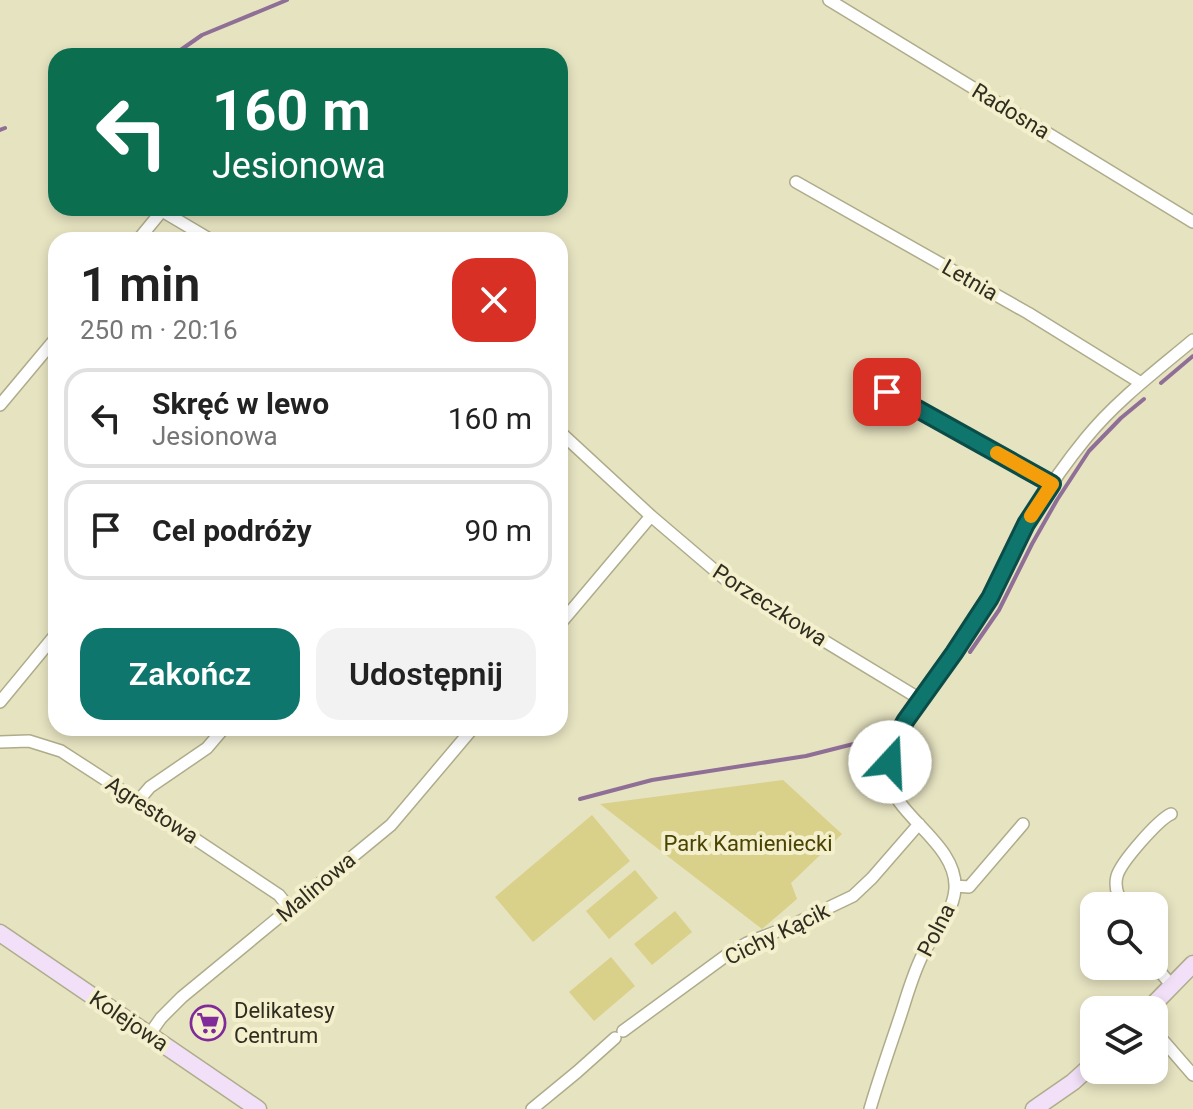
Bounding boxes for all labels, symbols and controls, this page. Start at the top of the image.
text: 160 m [212,78,371,144]
street label: Radosna [968,78,1054,144]
icon: left [80,80,184,184]
text: Jesionowa [212,145,386,187]
street label: Letnia [938,254,1002,306]
text: 1 min [80,256,200,313]
button: close [452,258,536,342]
text: 250 m · 20:16 [80,315,238,345]
pin [853,358,921,426]
icon: arrive [865,370,909,414]
text: Skręć w lewo [152,386,329,421]
icon: left [84,396,128,440]
text: 160 m [448,401,532,436]
text: Jesionowa [152,421,278,451]
icon: arrive [84,508,128,552]
text: Cel podróży [152,513,312,548]
text: 90 m [465,513,532,548]
street label: Porzeczkowa [708,559,832,651]
button: Zakończ [80,628,300,720]
button: Udostępnij [316,628,536,720]
position arrow [848,720,932,804]
street label: Agrestowa [101,771,203,849]
park label: Park Kamieniecki [663,831,833,856]
street label: Malinowa [272,847,360,927]
map controls [1080,892,1168,1084]
button: search [1080,892,1168,980]
street label: Cichy Kącik [721,898,834,970]
street label: Polna [912,899,960,961]
street label: Kolejowa [85,986,173,1056]
button: layers [1080,996,1168,1084]
place label: Delikatesy Centrum [234,998,335,1048]
supermarket icon: Delikatesy Centrum [189,1004,227,1042]

